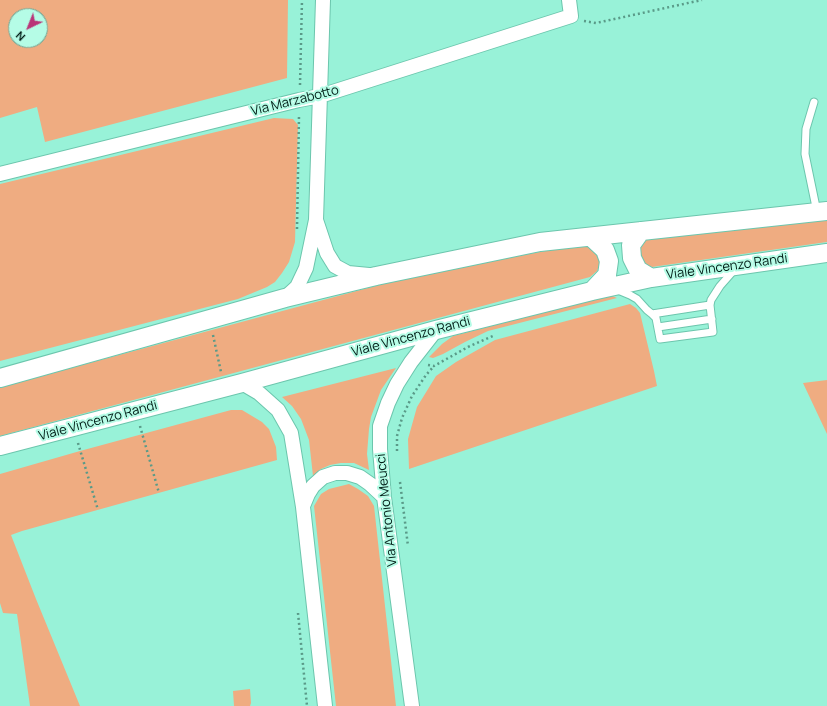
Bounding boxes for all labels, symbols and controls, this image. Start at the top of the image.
north arrow [8,8,48,48]
text: N [12,28,28,45]
street label: Via Marzabotto [250,83,340,119]
street label: Viale Vincenzo Randi [666,251,788,283]
street label: Viale Vincenzo Randi [350,314,472,360]
street label: Viale Vincenzo Randi [37,398,159,444]
street label: Via Antonio Meucci [373,453,401,567]

